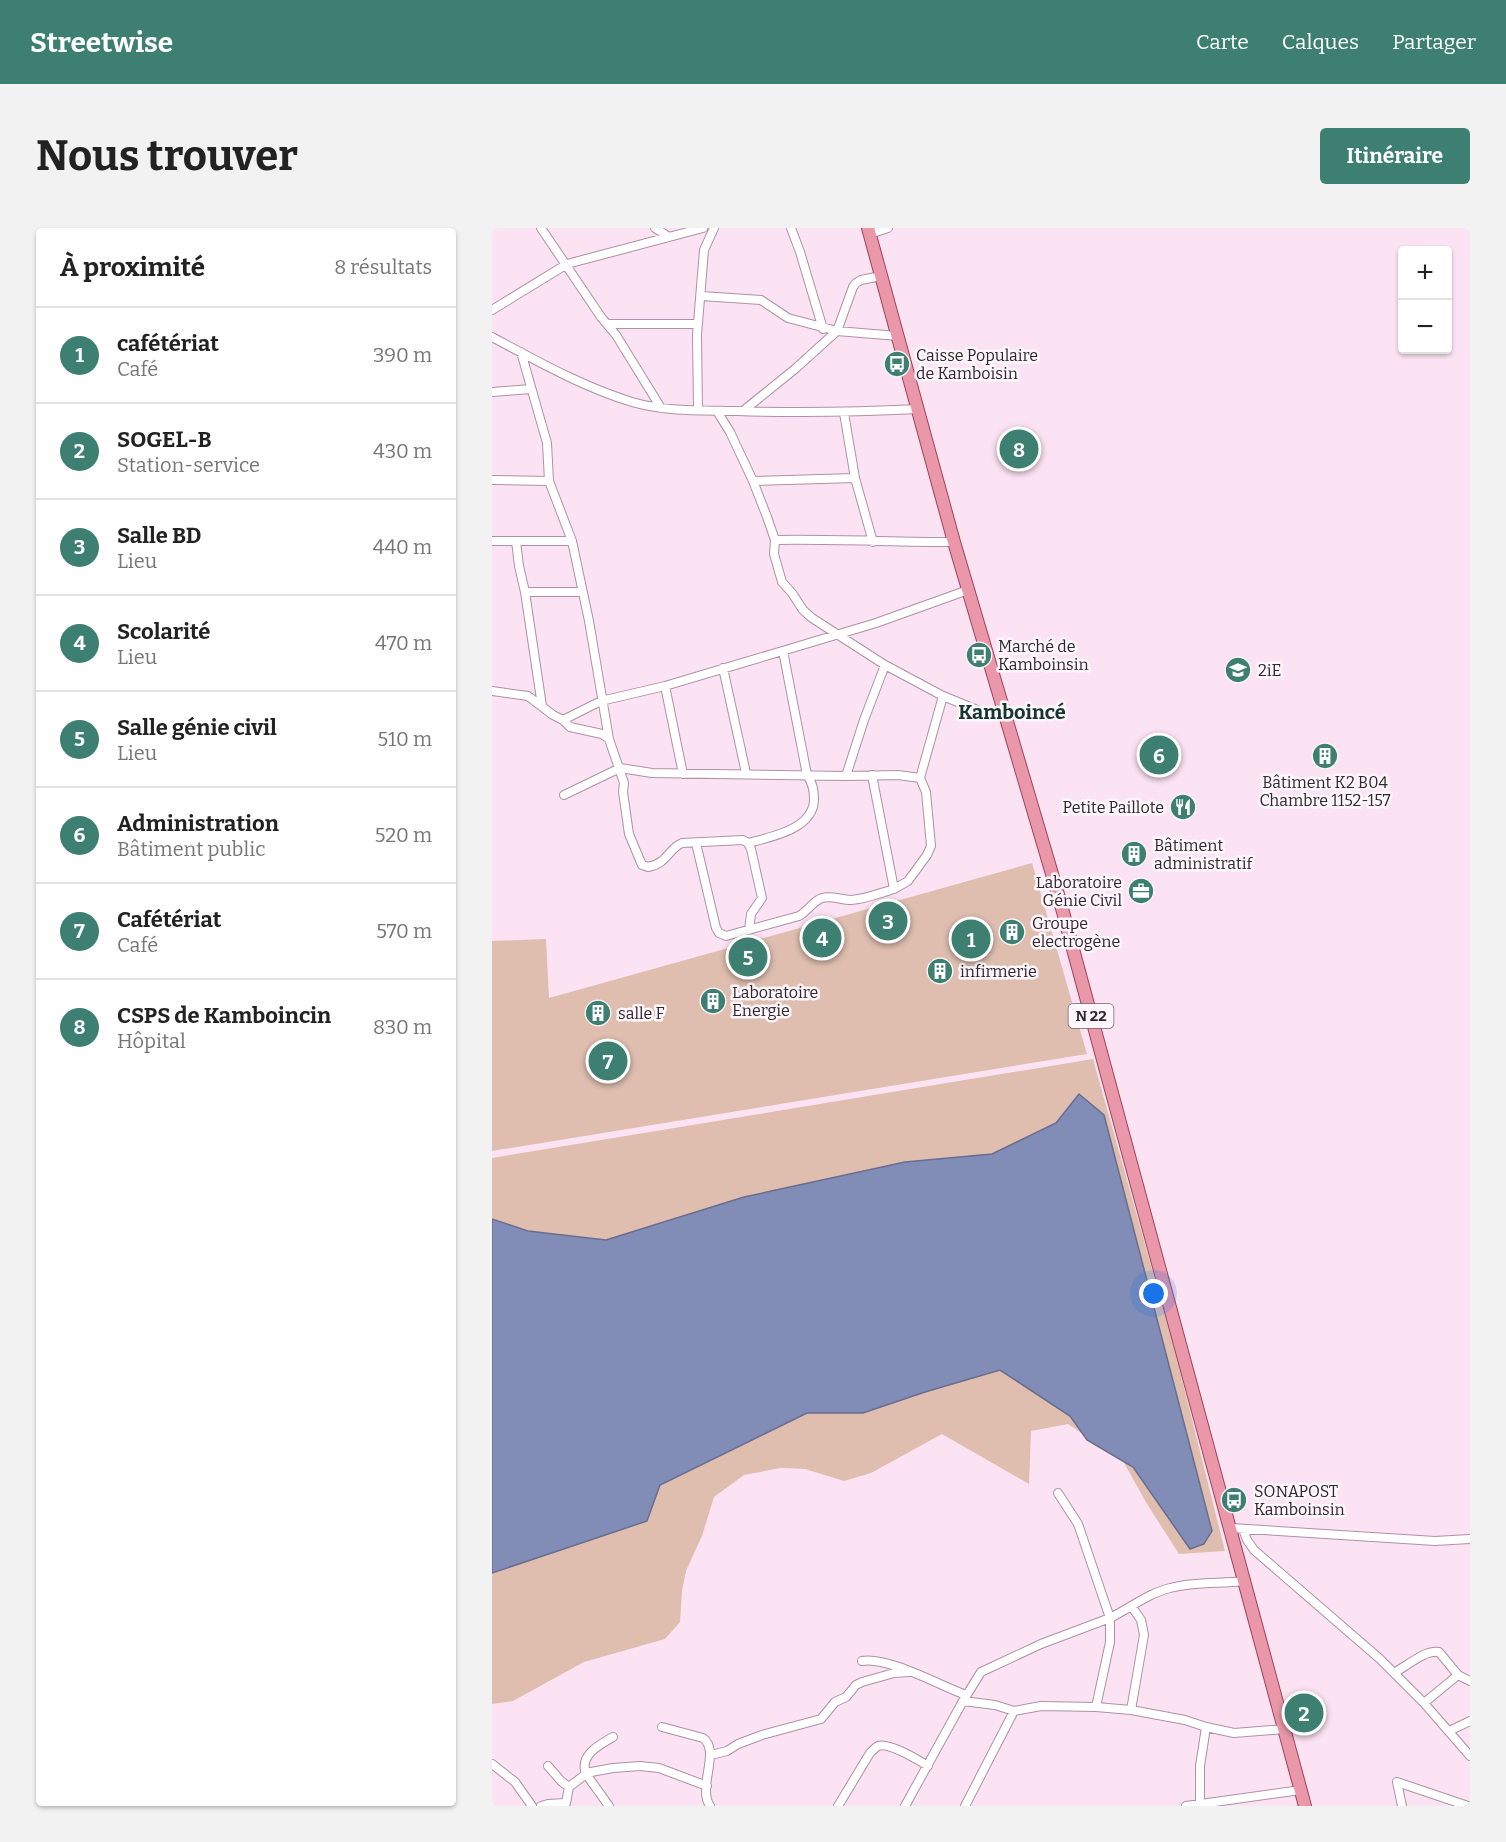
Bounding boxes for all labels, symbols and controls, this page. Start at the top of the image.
text: Streetwise [30,26,173,59]
text: Carte [1196,29,1249,55]
text: Calques [1282,29,1359,55]
text: Partager [1392,29,1476,55]
button: Itinéraire [1320,128,1470,184]
text: Nous trouver [36,131,298,181]
map controls [1398,246,1452,354]
button: + [1398,246,1452,300]
text: À proximité [60,252,205,283]
text: 8 résultats [334,255,432,279]
button: − [1398,300,1452,354]
text: cafétériat [117,330,219,357]
text: 1 [75,343,84,367]
text: 390 m [373,343,432,367]
place label: Caisse Populaire de Kamboisin [916,346,1038,383]
bus stop icon: Caisse Populaire de Kamboisin [882,349,912,379]
text: Café [117,357,158,381]
text: SOGEL-B [117,426,212,453]
pin: 8 [1000,426,1038,472]
text: 2 [74,439,85,463]
text: 430 m [373,439,432,463]
text: Station-service [117,453,260,477]
text: Salle BD [117,522,201,549]
text: 3 [74,535,85,559]
text: 440 m [373,535,432,559]
text: Lieu [117,549,157,573]
text: Scolarité [117,618,210,645]
text: 4 [73,631,86,655]
text: 470 m [375,631,432,655]
place label: Marché de Kamboinsin [998,637,1089,674]
bus stop icon: Marché de Kamboinsin [964,640,994,670]
text: Lieu [117,645,157,669]
school or university icon: 2iE [1223,655,1253,685]
place label: 2iE [1258,661,1281,680]
district label: Kamboincé [958,700,1066,724]
text: Salle génie civil [117,714,277,741]
text: 5 [74,727,85,751]
text: 510 m [378,727,432,751]
pin: 6 [1140,732,1178,778]
text: Lieu [117,741,157,765]
building icon: Bâtiment K2 B04 Chambre 1152-157 [1310,741,1340,771]
place label: Bâtiment K2 B04 Chambre 1152-157 [1259,773,1391,810]
restaurant icon: Petite Paillote [1168,792,1198,822]
place label: Petite Paillote [1062,798,1164,817]
text: Administration [117,810,279,837]
text: 6 [74,823,85,847]
text: 520 m [375,823,432,847]
place label: Bâtiment administratif [1154,836,1253,873]
text: Bâtiment public [117,837,265,861]
building icon: Bâtiment administratif [1119,839,1149,869]
place label: Laboratoire Génie Civil [1036,873,1122,910]
office icon: Laboratoire Génie Civil [1126,876,1156,906]
pin: 3 [868,898,908,944]
text: Cafétériat [117,906,221,933]
place label: Groupe electrogène [1032,914,1120,951]
pin: 4 [802,916,842,960]
pin: 1 [952,916,990,962]
building icon: Groupe electrogène [997,917,1027,947]
text: 7 [74,919,85,943]
text: 570 m [376,919,432,943]
text: Café [117,933,158,957]
pin: 5 [728,934,768,980]
building icon: infirmerie [925,956,955,986]
place label: infirmerie [960,962,1037,981]
place label: Laboratoire Energie [732,983,818,1020]
building icon: Laboratoire Energie [698,986,728,1016]
building icon: salle F [583,998,613,1028]
text: CSPS de Kamboincin [117,1002,331,1029]
place label: salle F [618,1004,665,1023]
road number: N 22 [1068,1004,1114,1028]
text: 8 [73,1015,86,1039]
text: 830 m [373,1015,432,1039]
text: Hôpital [117,1029,186,1053]
pin: 7 [588,1038,628,1084]
your location [1139,1279,1168,1308]
place label: SONAPOST Kamboinsin [1254,1482,1345,1519]
bus stop icon: SONAPOST Kamboinsin [1219,1485,1249,1515]
pin: 2 [1284,1690,1324,1736]

